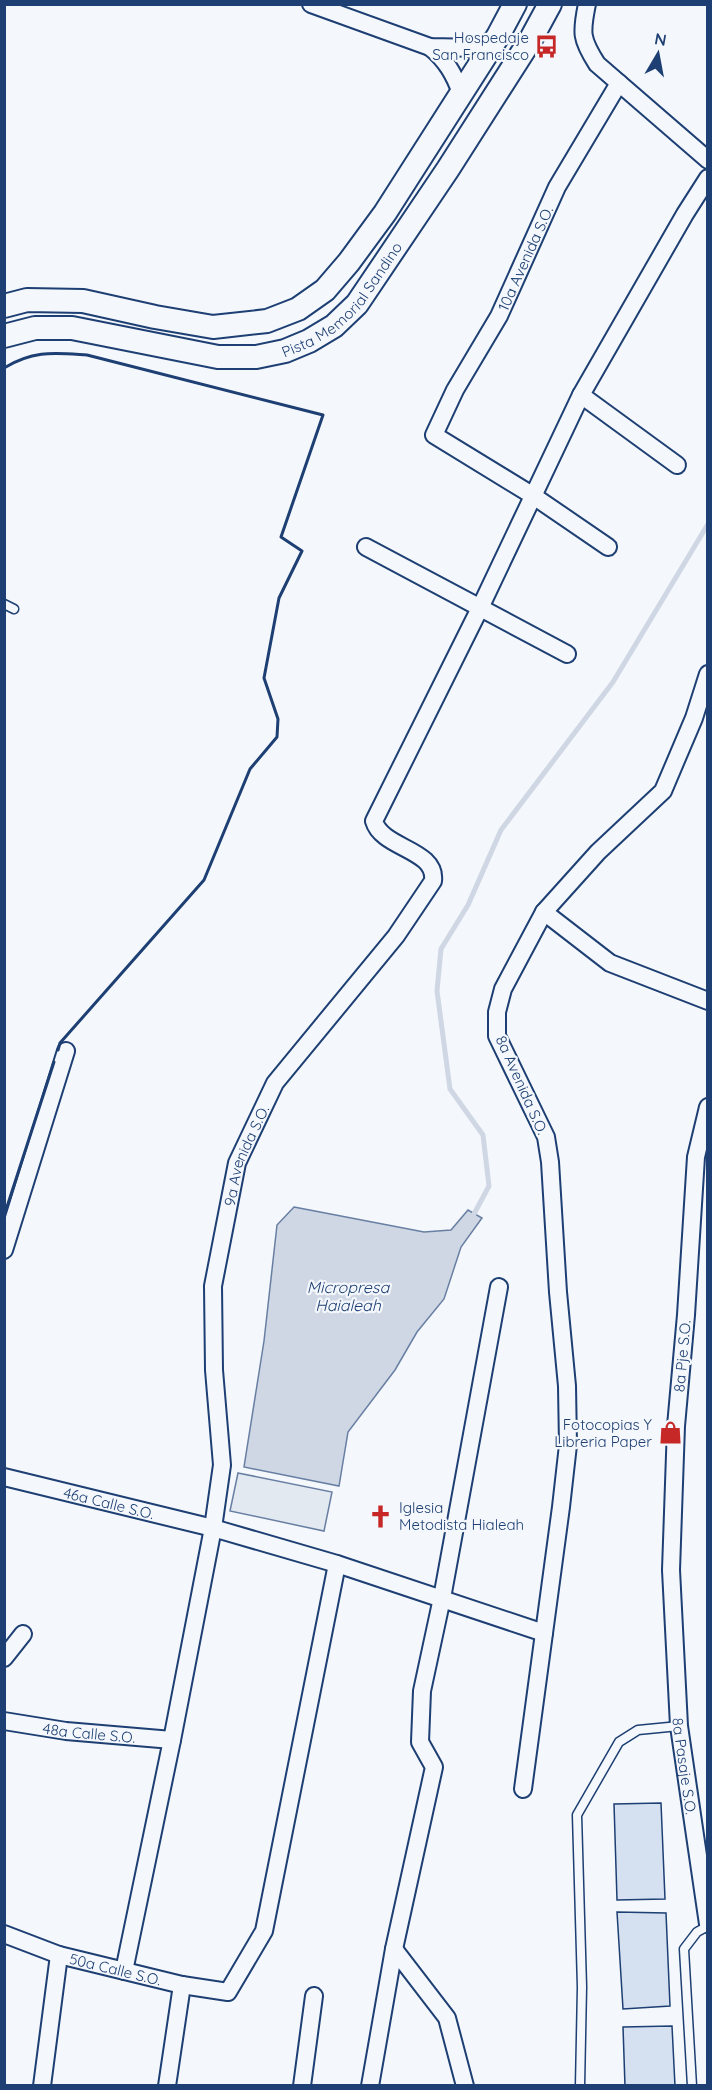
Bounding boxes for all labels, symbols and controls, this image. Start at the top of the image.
north arrow [628,24,688,84]
place label: Hospedaje San Francisco [432,28,529,64]
text: N [653,28,668,50]
bus stop icon: Hospedaje San Francisco [534,33,560,59]
street label: 10a Avenida S.O. [493,203,557,314]
street label: Pista Memorial Sandino [279,238,406,361]
street label: 8a Avenida S.O. [492,1033,552,1137]
street label: 9a Avenida S.O. [219,1102,273,1208]
water label: Micropresa Haialeah [307,1277,390,1315]
street label: 8a Pje S.O. [669,1319,695,1393]
place label: Fotocopias Y Libreria Paper [554,1415,653,1451]
shop icon: Fotocopias Y Libreria Paper [657,1420,683,1446]
street label: 46a Calle S.O. [62,1482,156,1523]
place label: Iglesia Metodista Hialeah [399,1498,524,1534]
church icon: Iglesia Metodista Hialeah [368,1503,394,1529]
street label: 8a Pasaje S.O. [669,1717,701,1816]
street label: 48a Calle S.O. [42,1718,136,1746]
street label: 50a Calle S.O. [68,1948,163,1989]

